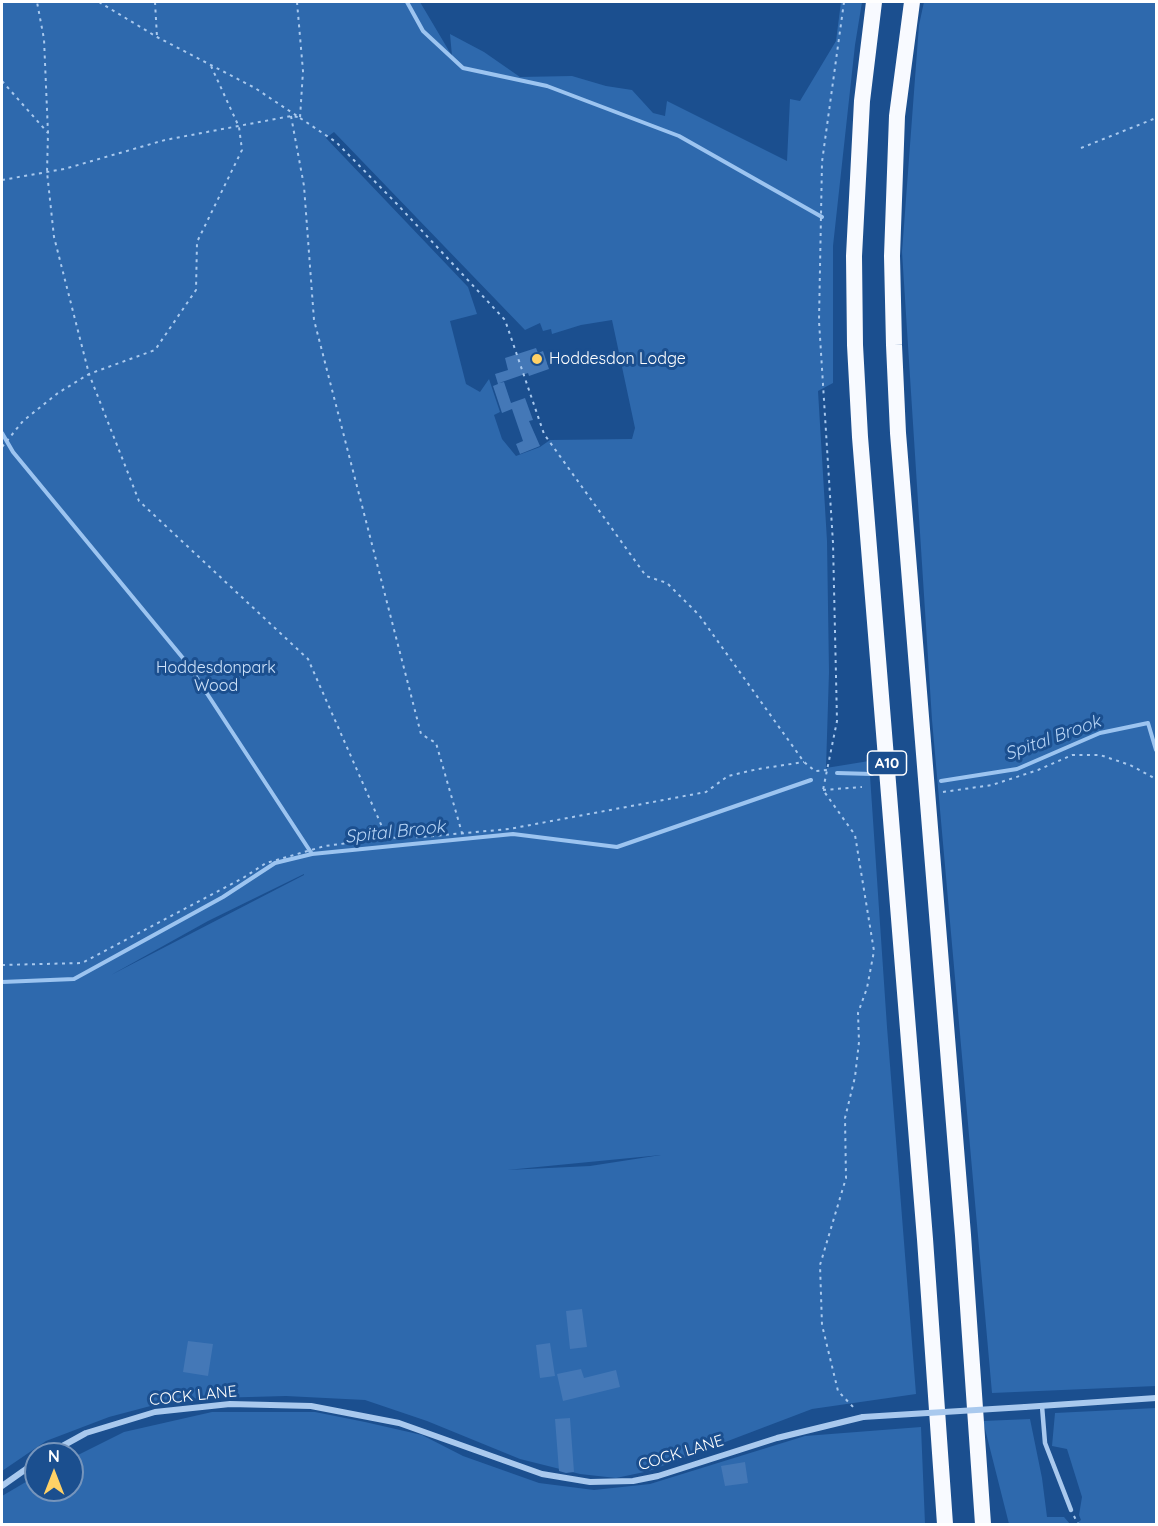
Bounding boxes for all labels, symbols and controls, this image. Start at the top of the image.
place label: Hoddesdon Lodge [549,349,686,369]
marker: Hoddesdon Lodge [530,352,544,366]
park label: Hoddesdonpark Wood [156,658,276,696]
water label: Spital Brook [1002,711,1104,765]
road number: A10 [868,751,906,775]
water label: Spital Brook [344,816,446,848]
street label: COCK LANE [148,1382,238,1410]
street label: COCK LANE [636,1431,726,1475]
north arrow [24,1442,84,1502]
text: N [48,1446,60,1466]

